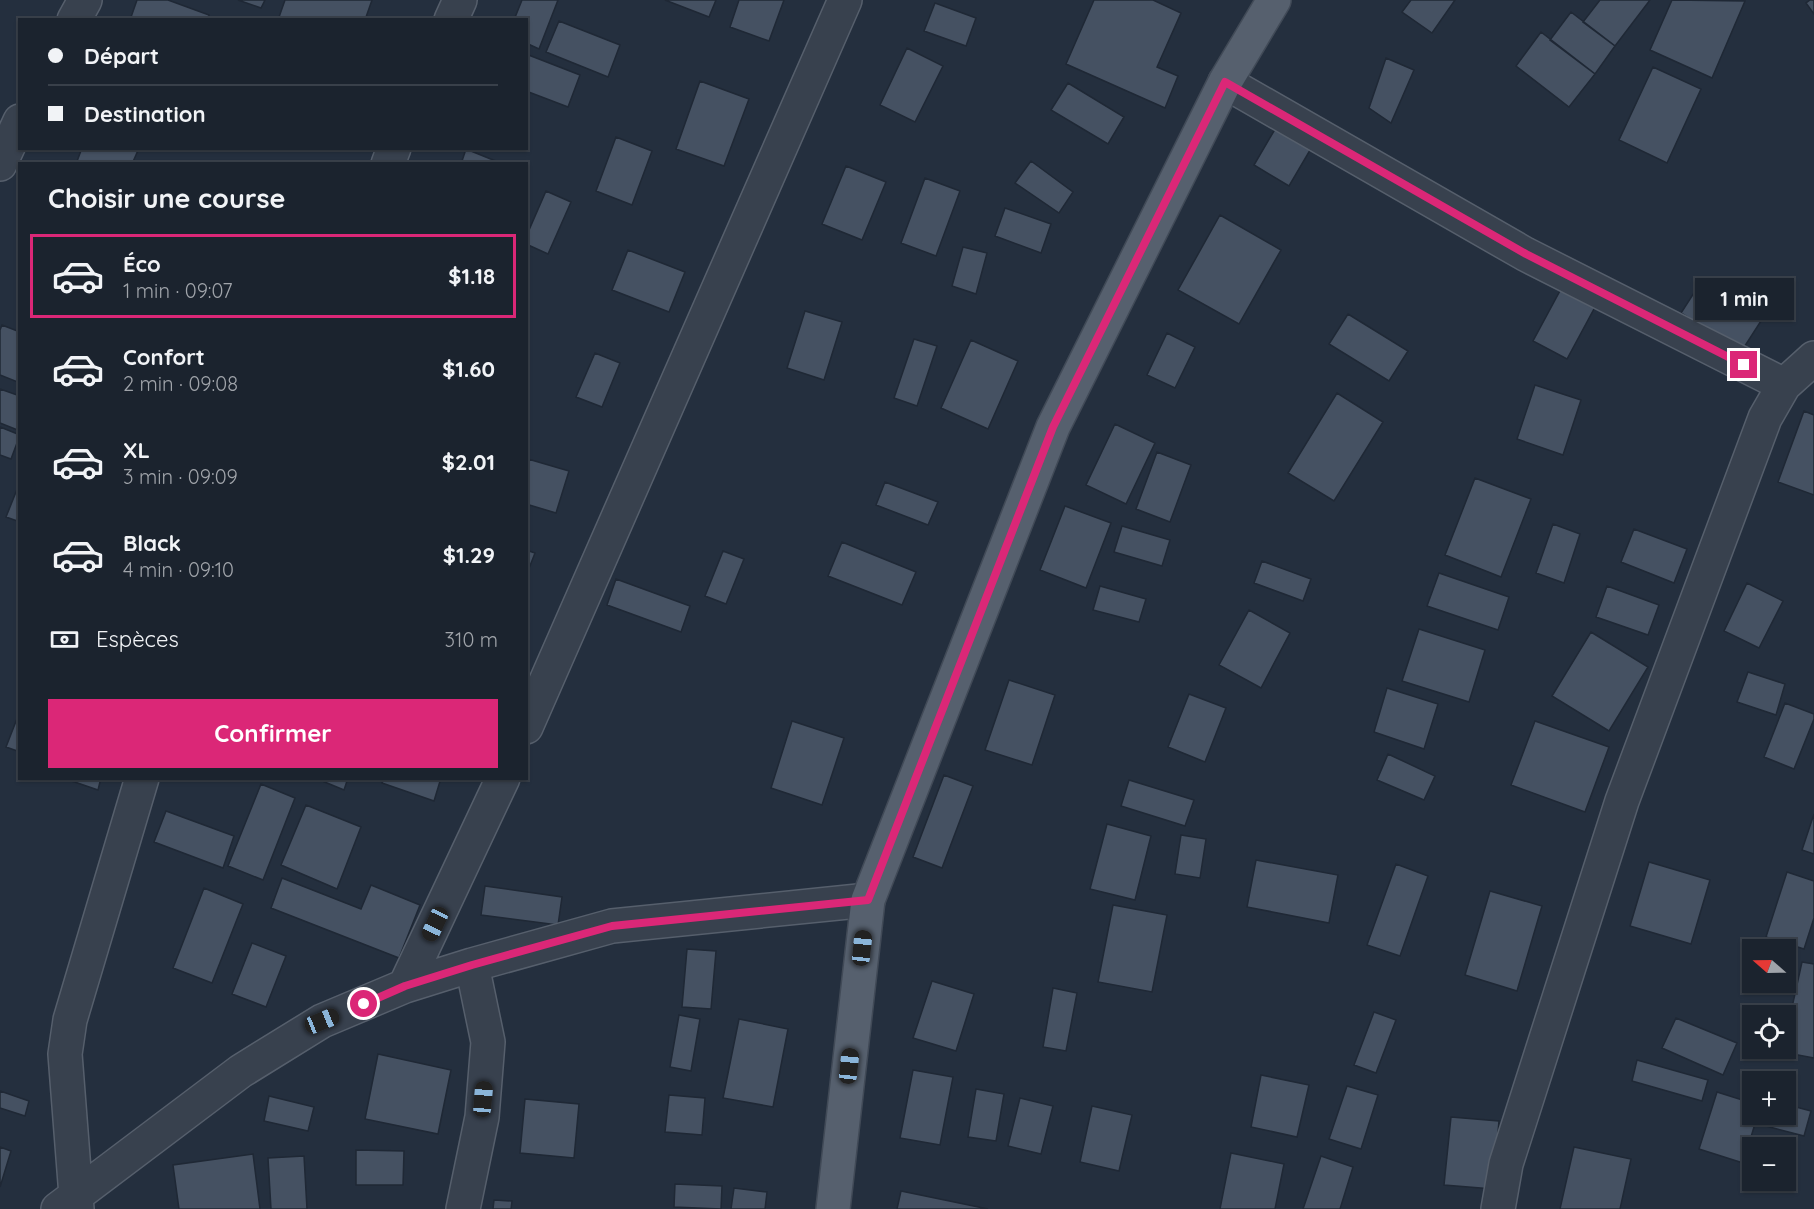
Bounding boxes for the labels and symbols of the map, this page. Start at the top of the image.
callout: 1 min [1694,278,1794,320]
route end [1730,351,1757,378]
car [419,904,451,944]
car [851,929,873,967]
north arrow [1742,939,1796,993]
route start [350,990,377,1017]
car [302,1006,342,1036]
car [838,1047,860,1085]
car [472,1080,494,1118]

